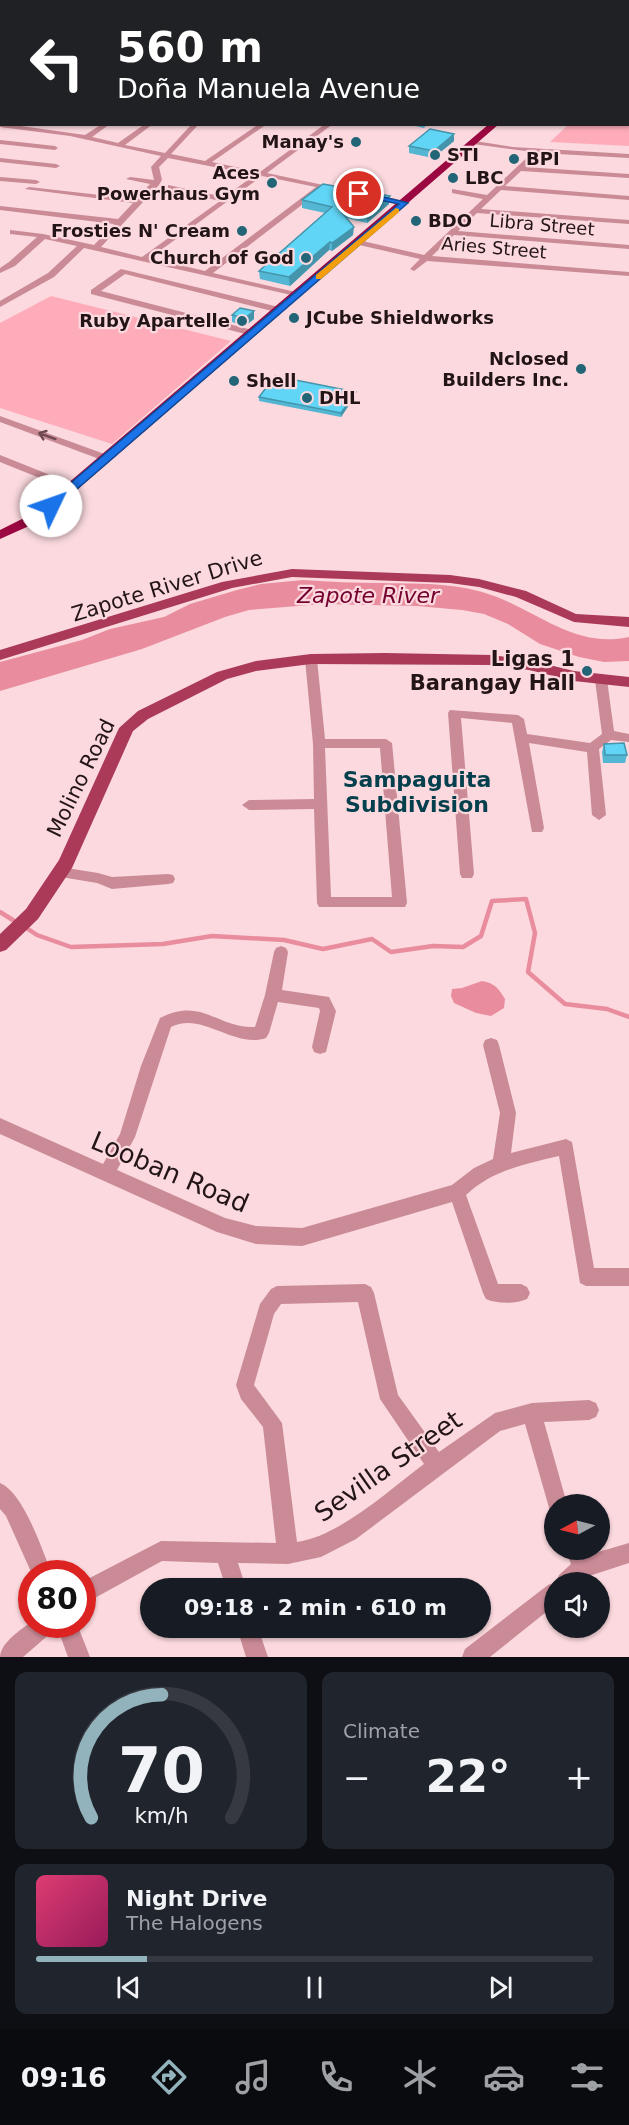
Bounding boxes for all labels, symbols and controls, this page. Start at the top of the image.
text: 560 m [117,23,263,72]
icon: left [18,24,96,102]
text: Doña Manuela Avenue [117,73,420,104]
place label: Manay's [262,131,344,152]
marker: Manay's [349,135,363,149]
place label: STI [447,144,479,165]
marker: STI [428,148,442,162]
place label: BPI [526,148,560,169]
marker: BPI [507,152,521,166]
place label: Aces Powerhaus Gym [97,162,260,204]
place label: LBC [465,167,503,188]
pin [333,168,384,219]
marker: LBC [446,171,460,185]
marker: Aces Powerhaus Gym [265,176,279,190]
icon: arrive [342,177,375,210]
street label: Libra Street [489,209,595,240]
place label: BDO [428,210,472,231]
marker: BDO [409,214,423,228]
place label: Frosties N' Cream [51,220,230,241]
marker: Frosties N' Cream [235,224,249,238]
street label: Aries Street [441,232,548,263]
place label: Church of God [150,247,294,268]
marker: Church of God [299,251,313,265]
place label: JCube Shieldworks [304,307,494,328]
place label: Ruby Apartelle [79,310,230,331]
marker: JCube Shieldworks [287,311,301,325]
marker: Ruby Apartelle [235,314,249,328]
place label: Nclosed Builders Inc. [442,348,569,390]
marker: Nclosed Builders Inc. [574,362,588,376]
place label: Shell [246,370,296,391]
marker: Shell [227,374,241,388]
place label: DHL [319,387,360,408]
marker: DHL [300,391,314,405]
one-way arrow [38,430,57,441]
position arrow [19,474,83,538]
street label: Zapote River Drive [69,546,265,626]
water label: Zapote River [296,583,441,608]
place label: Ligas 1 Barangay Hall [410,647,575,695]
marker: Ligas 1 Barangay Hall [580,664,594,678]
street label: Molino Road [42,715,120,841]
district label: Sampaguita Subdivision [343,767,491,817]
street label: Looban Road [87,1125,253,1219]
street label: Sevilla Street [309,1404,467,1528]
north arrow [544,1494,610,1560]
map controls [544,1494,610,1638]
speed limit sign: 80 [18,1560,96,1638]
button: sound [544,1572,610,1638]
text: 09:18 · 2 min · 610 m [184,1595,447,1620]
text: Climate [343,1719,420,1743]
text: 70 [118,1734,204,1807]
text: 22° [425,1750,511,1803]
text: − [343,1758,371,1797]
text: + [565,1758,593,1797]
text: km/h [134,1803,188,1828]
text: Night Drive [126,1886,267,1911]
text: The Halogens [126,1911,263,1935]
icon: previous [112,1971,145,2004]
icon: pause [298,1971,331,2004]
icon: next [484,1971,517,2004]
icon: directions [148,2056,190,2098]
icon: music [232,2056,274,2098]
icon: phone [315,2056,357,2098]
icon: climate [399,2056,441,2098]
icon: car [483,2056,525,2098]
icon: filters [566,2056,608,2098]
text: 09:16 [21,2062,107,2093]

